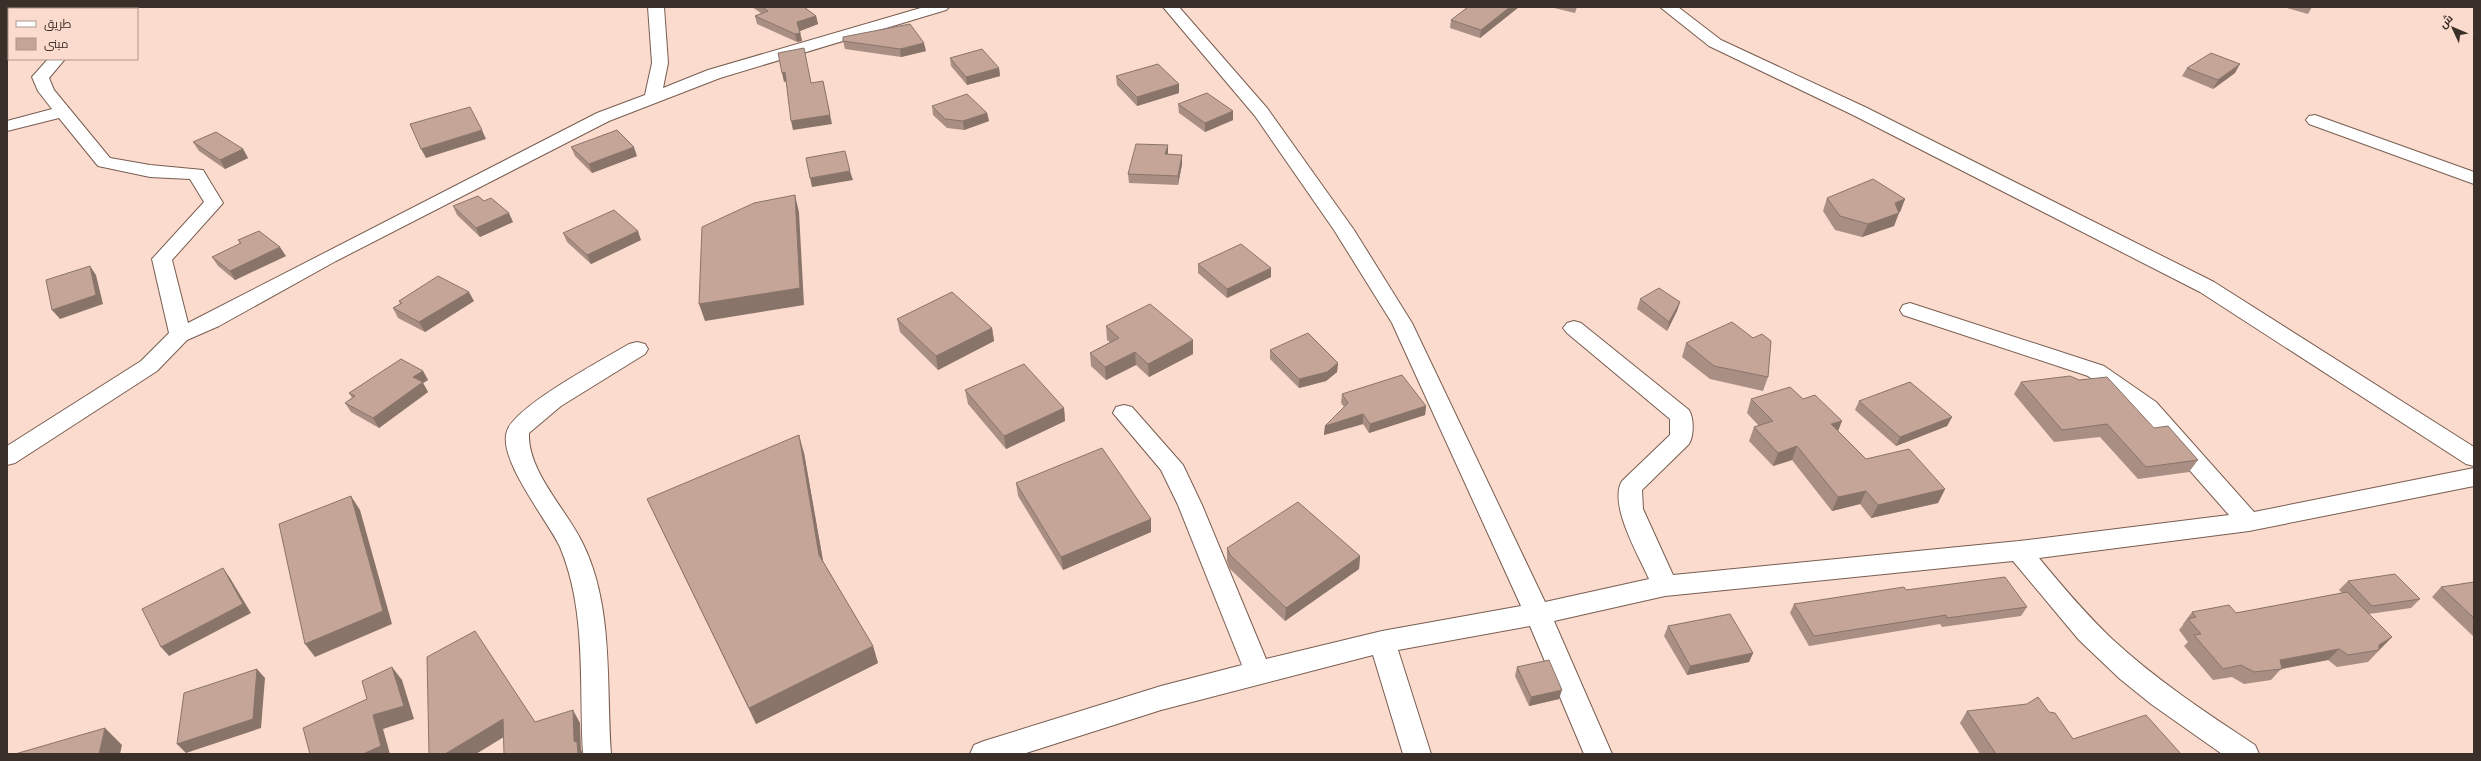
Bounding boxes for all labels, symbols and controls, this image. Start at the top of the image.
legend [8,8,138,60]
north arrow [2433,8,2473,48]
text: ش [2437,12,2456,31]
text: طريق [44,17,72,31]
text: مبنى [44,37,69,51]

